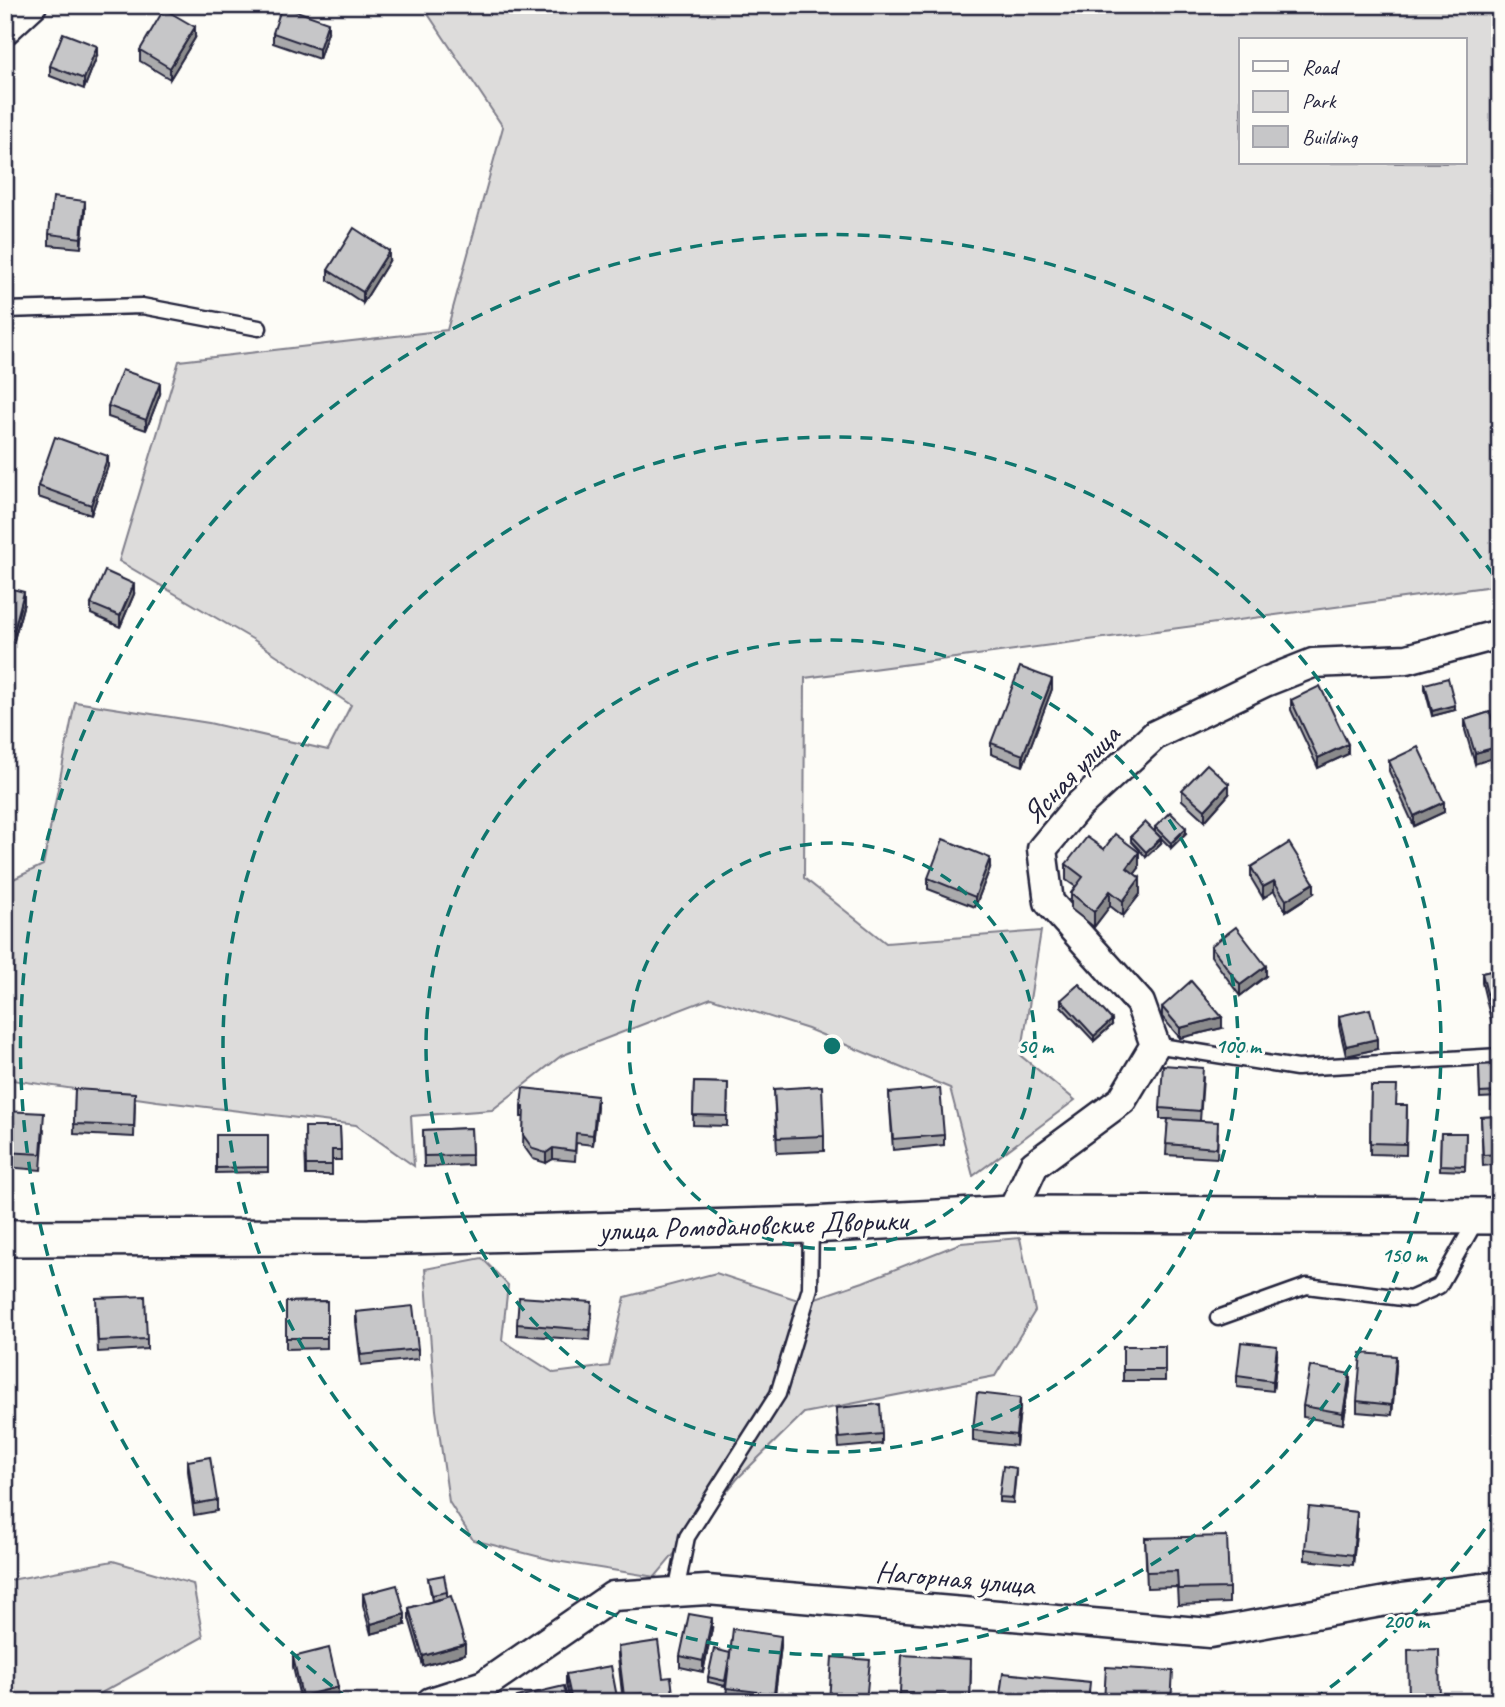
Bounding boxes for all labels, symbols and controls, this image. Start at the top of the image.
legend [1239,38,1466,164]
text: Road [1302,54,1341,80]
text: Park [1302,88,1337,114]
text: Building [1302,124,1359,150]
street label: Ясная улица [1014,715,1129,832]
text: 50 m [1017,1033,1055,1059]
text: 100 m [1215,1033,1263,1059]
centre of rings [820,1034,844,1058]
street label: улица Ромодановские Дворики [596,1201,910,1249]
text: 150 m [1381,1242,1429,1268]
street label: Нагорная улица [874,1552,1038,1604]
text: 200 m [1383,1608,1431,1634]

